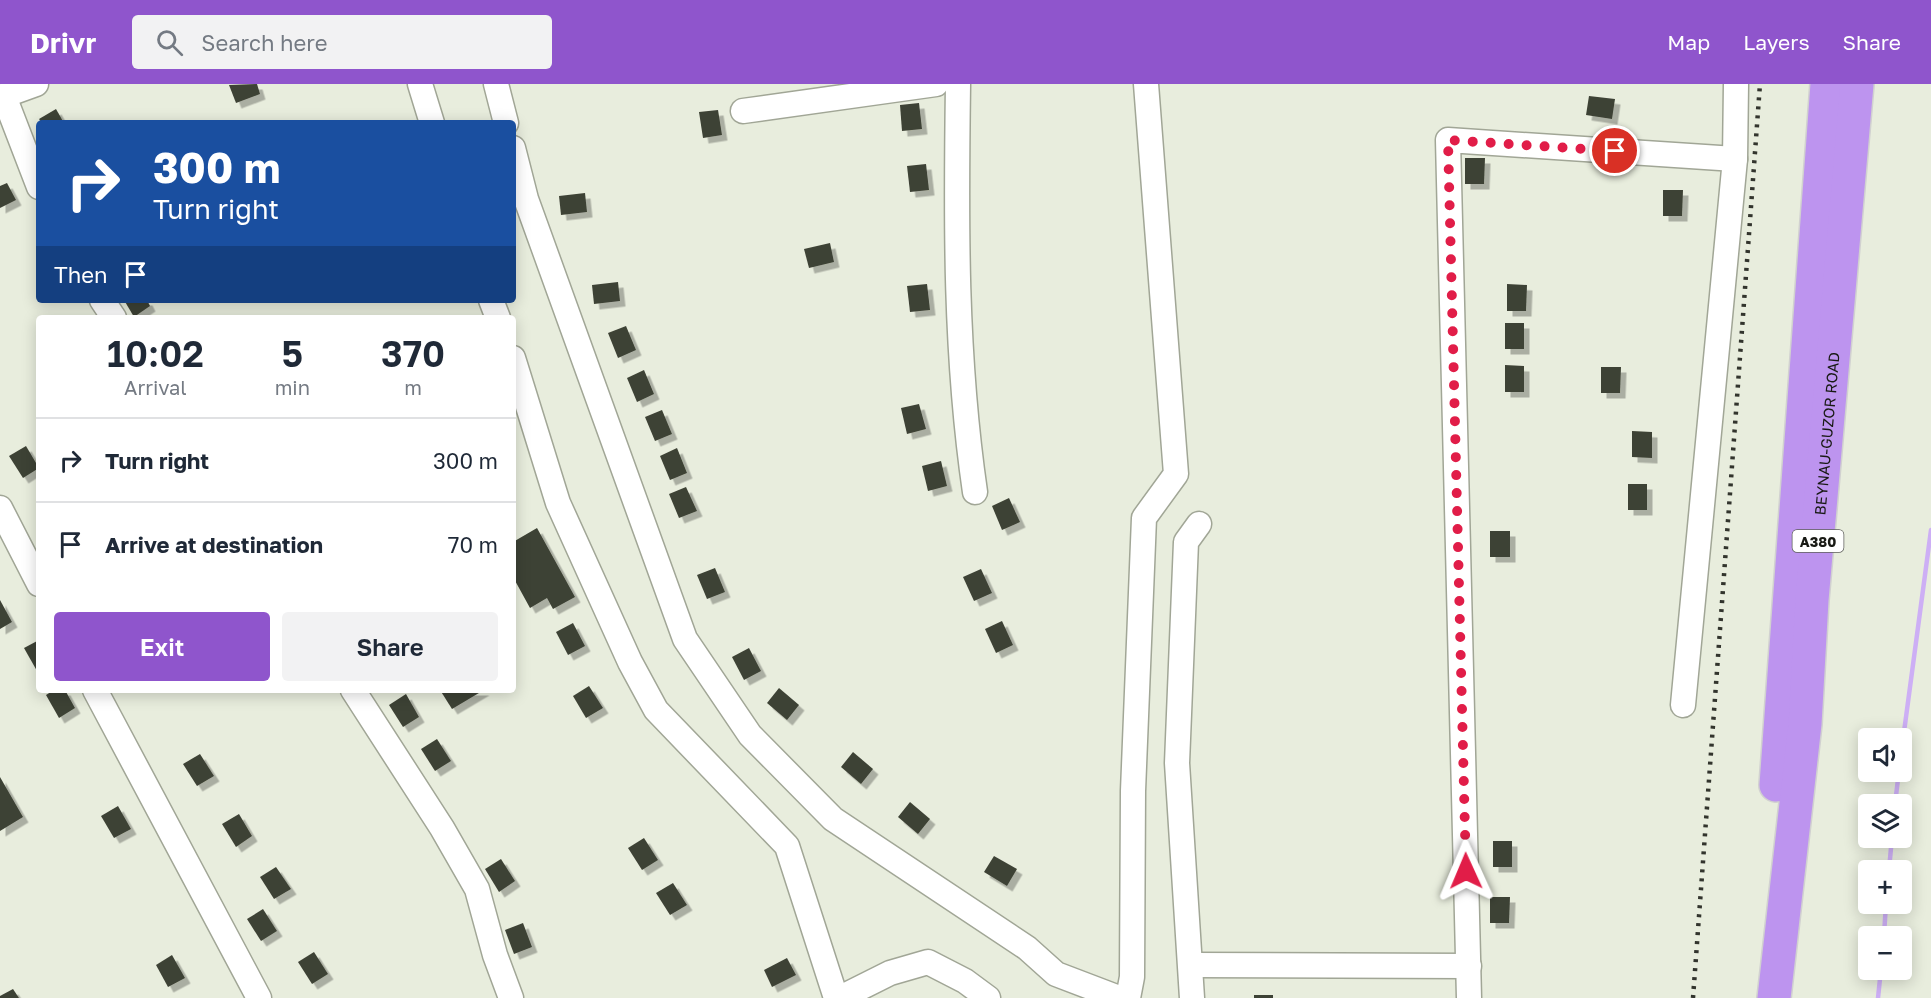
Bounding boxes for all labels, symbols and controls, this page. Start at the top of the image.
search box [132,15,552,69]
text: Drivr [30,26,96,59]
icon: search [153,26,186,59]
text: Search here [201,29,327,56]
text: Map [1667,29,1710,55]
text: Layers [1743,29,1810,55]
text: Share [1843,29,1901,55]
pin [1589,125,1640,176]
icon: arrive [1598,134,1631,167]
text: 300 m [153,142,280,192]
icon: right [54,144,132,222]
text: Turn right [153,193,279,225]
icon: arrive [119,258,152,291]
text: Then [54,261,107,288]
text: 10:02 [107,332,204,375]
text: 5 [282,332,303,375]
text: 370 [381,332,445,375]
street label: BEYNAU-GUZOR ROAD [1810,351,1843,516]
text: Arrival [124,375,187,399]
text: min [275,375,310,399]
text: m [404,375,422,399]
icon: right [54,444,87,477]
text: Turn right [105,447,209,474]
text: 300 m [433,447,498,474]
icon: arrive [54,528,87,561]
road number: A380 [1792,530,1844,552]
text: Arrive at destination [105,531,323,558]
text: 70 m [448,531,498,558]
button: Exit [54,612,270,681]
button: Share [282,612,498,681]
map controls [1858,728,1912,980]
button: sound [1858,728,1912,782]
button: layers [1858,794,1912,848]
position arrow [1434,839,1498,903]
button: + [1858,860,1912,914]
button: − [1858,926,1912,980]

